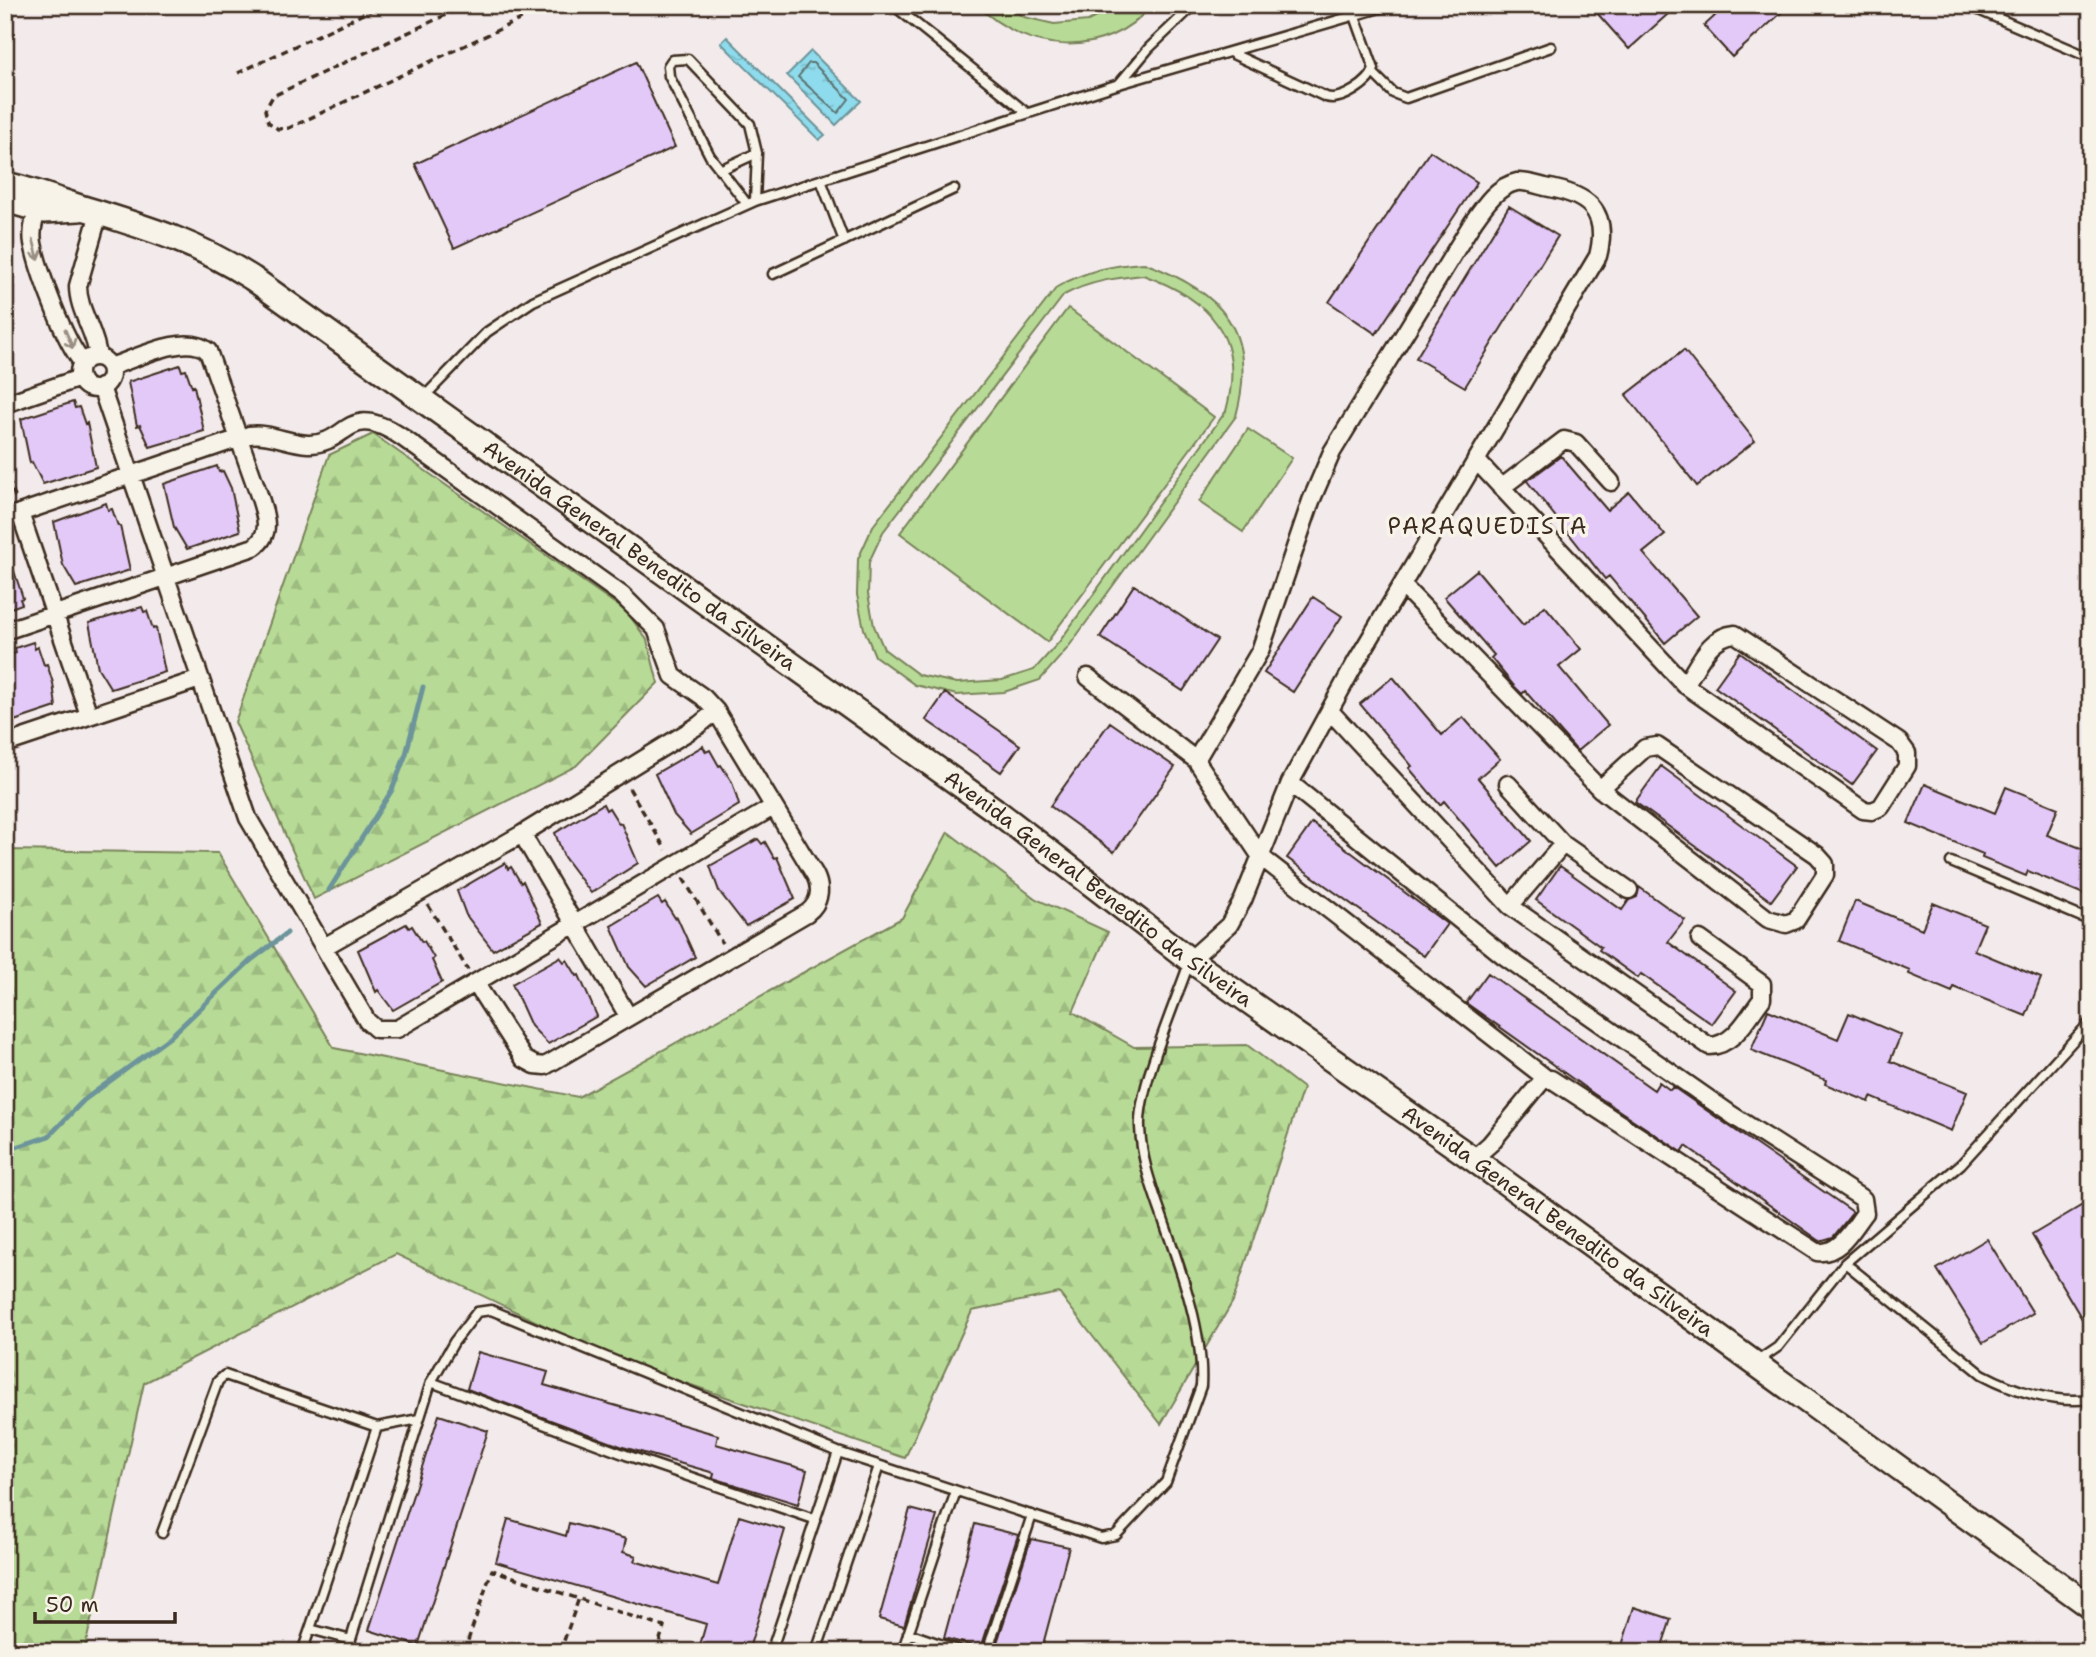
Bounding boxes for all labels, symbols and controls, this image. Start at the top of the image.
one-way arrow [30,239,43,261]
one-way arrow [63,328,76,350]
street label: Avenida General Benedito da Silveira [478,434,802,677]
district label: PARAQUEDISTA [1388,511,1588,541]
street label: Avenida General Benedito da Silveira [939,764,1258,1014]
street label: Avenida General Benedito da Silveira [1396,1099,1720,1343]
scale bar [35,1580,175,1624]
text: 50 m [46,1591,99,1619]

